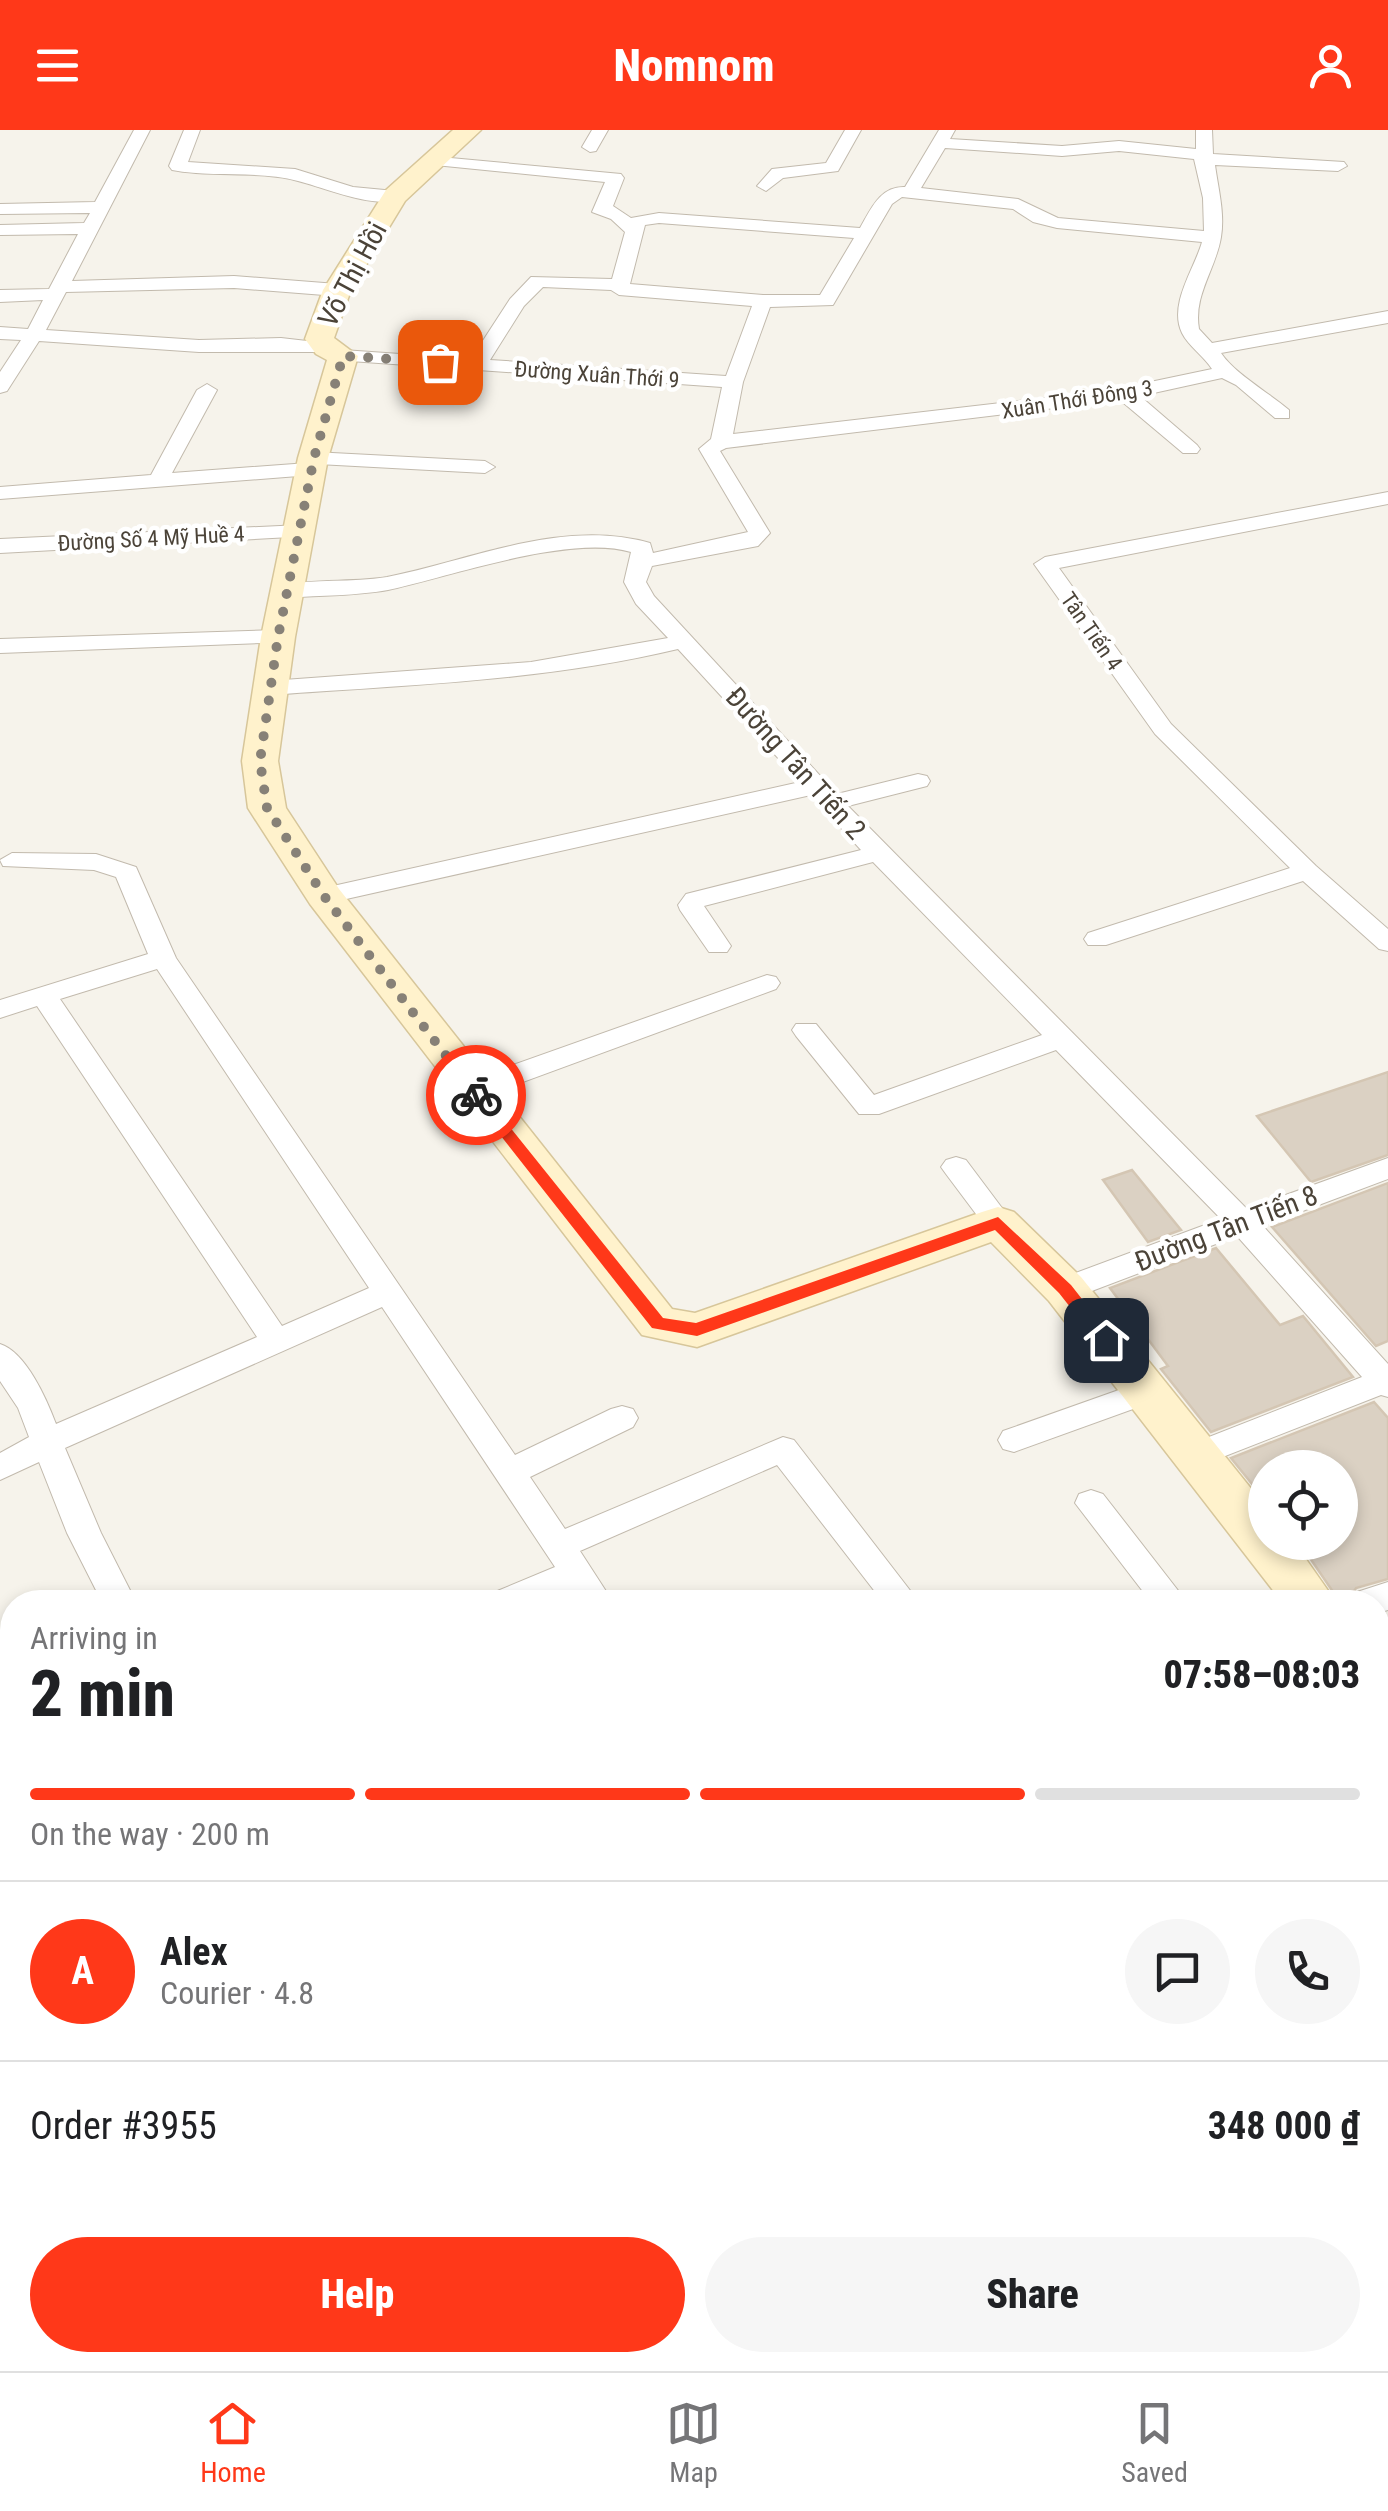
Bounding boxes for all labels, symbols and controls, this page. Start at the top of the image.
icon: menu [30,38,85,93]
icon: person [1303,38,1358,93]
text: Nomnom [614,39,774,92]
street label: Võ Thị Hồi [311,216,394,332]
pin [398,320,483,405]
icon: bag [413,335,468,390]
street label: Đường Xuân Thới 9 [514,356,680,393]
street label: Xuân Thới Đông 3 [1000,375,1155,424]
street label: Đường Số 4 Mỹ Huề 4 [57,521,245,556]
street label: Tân Tiến 4 [1056,587,1128,675]
street label: Đường Tân Tiến 2 [719,681,872,846]
courier [426,1045,526,1145]
icon: bike [449,1068,504,1123]
street label: Đường Tân Tiến 8 [1130,1178,1322,1278]
pin [1064,1298,1149,1383]
icon: home [1079,1313,1134,1368]
map controls [1248,1450,1358,1560]
button: locate [1248,1450,1358,1560]
text: Arriving in [30,1619,158,1657]
text: 07:58–08:03 [1163,1653,1360,1697]
text: 2 min [30,1656,175,1732]
text: On the way · 200 m [30,1815,270,1853]
button: chat [1125,1919,1230,2024]
button: phone [1255,1919,1360,2024]
text: Alex [160,1930,228,1974]
text: A [71,1949,94,1993]
text: Courier · 4.8 [160,1974,314,2012]
text: Order #3955 [30,2104,217,2148]
text: 348 000 ₫ [1208,2104,1360,2148]
button: Help [30,2237,685,2352]
button: Share [705,2237,1360,2352]
tab: Home [200,2396,266,2489]
tab: Map [666,2396,721,2489]
tab: Saved [1121,2396,1188,2489]

